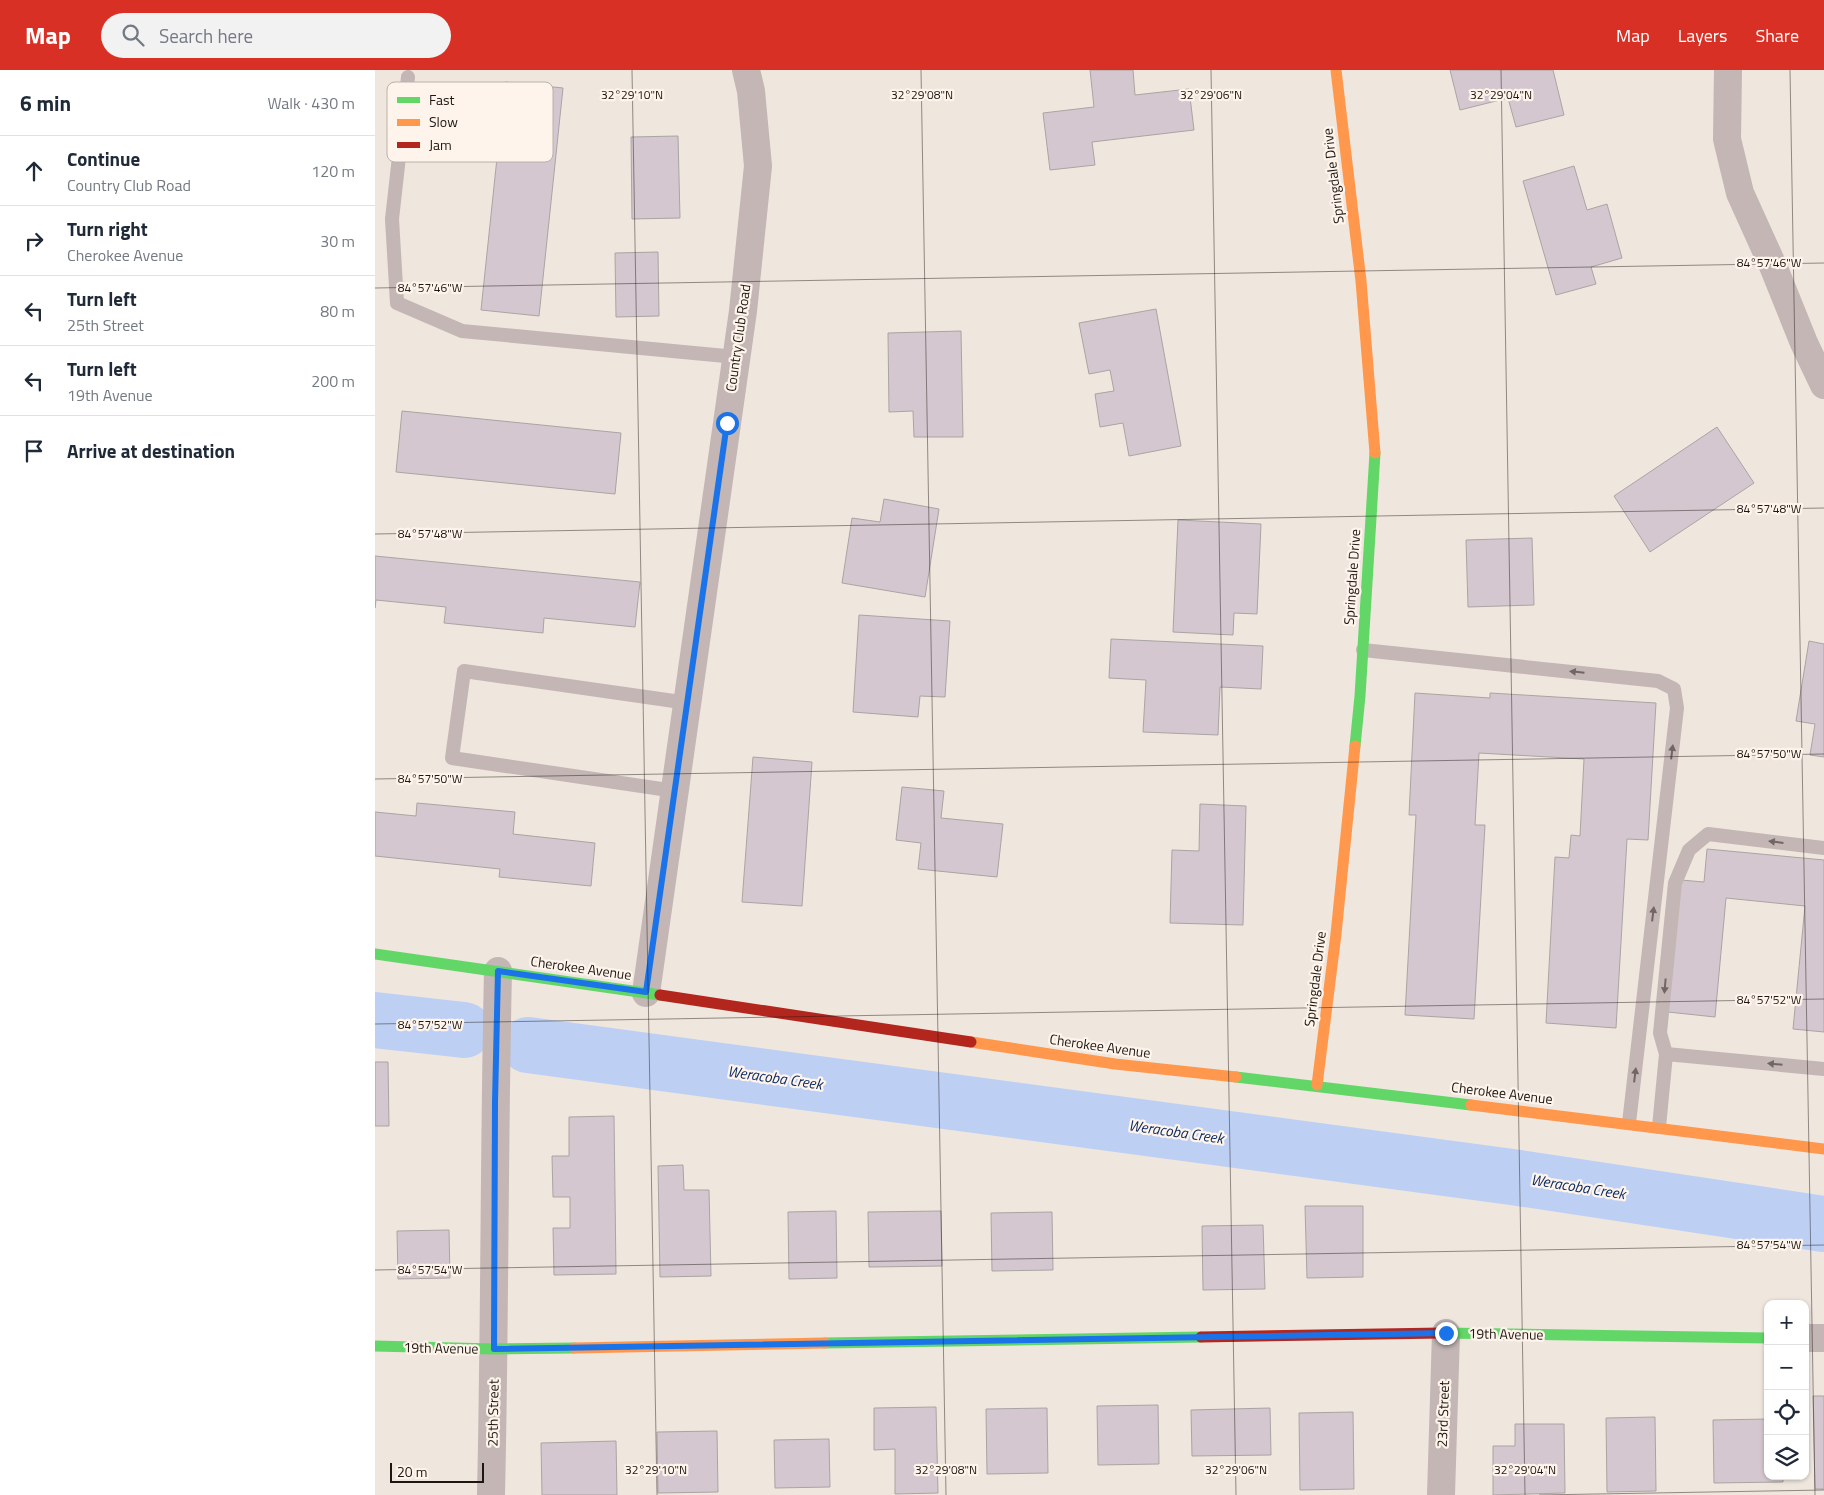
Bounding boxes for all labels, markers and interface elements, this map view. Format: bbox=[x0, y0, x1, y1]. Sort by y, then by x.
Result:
search box bbox=[101, 13, 451, 58]
text: Map bbox=[25, 17, 71, 53]
icon: search bbox=[119, 21, 147, 49]
text: Search here bbox=[159, 21, 253, 50]
text: Map bbox=[1616, 22, 1650, 49]
text: Layers bbox=[1678, 22, 1727, 49]
text: Share bbox=[1755, 22, 1799, 49]
legend bbox=[387, 82, 553, 162]
text: 32°29'10"N bbox=[601, 85, 663, 104]
text: 32°29'08"N bbox=[891, 85, 953, 104]
text: 32°29'06"N bbox=[1180, 85, 1242, 104]
text: 32°29'04"N bbox=[1470, 85, 1532, 104]
text: 6 min bbox=[20, 87, 71, 119]
text: Fast bbox=[429, 89, 454, 110]
text: Walk · 430 m bbox=[267, 91, 355, 115]
text: Slow bbox=[429, 111, 458, 132]
street label: Springdale Drive bbox=[1316, 127, 1349, 225]
text: Jam bbox=[429, 134, 452, 155]
text: Continue bbox=[67, 144, 140, 173]
icon: ahead bbox=[20, 157, 48, 185]
text: 120 m bbox=[311, 159, 355, 183]
text: Country Club Road bbox=[67, 173, 191, 197]
text: Turn right bbox=[67, 214, 148, 243]
icon: right bbox=[20, 227, 48, 255]
text: 30 m bbox=[320, 229, 355, 253]
text: Cherokee Avenue bbox=[67, 243, 183, 267]
text: 84°57'46"W bbox=[1737, 253, 1802, 272]
text: 84°57'46"W bbox=[398, 278, 463, 297]
street label: Country Club Road bbox=[720, 283, 755, 393]
text: Turn left bbox=[67, 284, 137, 313]
icon: left bbox=[20, 297, 48, 325]
text: 80 m bbox=[320, 299, 355, 323]
text: 25th Street bbox=[67, 313, 144, 337]
text: Turn left bbox=[67, 354, 137, 383]
icon: left bbox=[20, 367, 48, 395]
text: 200 m bbox=[311, 369, 355, 393]
text: 19th Avenue bbox=[67, 383, 153, 407]
route start bbox=[716, 412, 739, 435]
text: Arrive at destination bbox=[67, 436, 235, 465]
icon: arrive bbox=[20, 437, 48, 465]
text: 84°57'48"W bbox=[1737, 499, 1802, 518]
text: 84°57'48"W bbox=[398, 524, 463, 543]
street label: Springdale Drive bbox=[1338, 528, 1365, 626]
one-way arrow bbox=[1569, 668, 1585, 676]
one-way arrow bbox=[1668, 744, 1676, 760]
text: 84°57'50"W bbox=[1737, 744, 1802, 763]
text: 84°57'50"W bbox=[398, 769, 463, 788]
one-way arrow bbox=[1767, 838, 1783, 846]
one-way arrow bbox=[1649, 905, 1657, 921]
street label: Springdale Drive bbox=[1298, 930, 1331, 1028]
street label: Cherokee Avenue bbox=[529, 950, 633, 985]
one-way arrow bbox=[1661, 978, 1669, 994]
text: 84°57'52"W bbox=[1737, 990, 1802, 1009]
text: 84°57'52"W bbox=[398, 1015, 463, 1034]
street label: Cherokee Avenue bbox=[1048, 1028, 1152, 1063]
water label: Weracoba Creek bbox=[726, 1059, 826, 1096]
one-way arrow bbox=[1767, 1060, 1783, 1068]
one-way arrow bbox=[1631, 1067, 1639, 1083]
street label: Cherokee Avenue bbox=[1450, 1076, 1554, 1109]
water label: Weracoba Creek bbox=[1127, 1113, 1227, 1150]
water label: Weracoba Creek bbox=[1529, 1168, 1629, 1206]
text: 84°57'54"W bbox=[1737, 1235, 1802, 1254]
text: 84°57'54"W bbox=[398, 1260, 463, 1279]
map controls bbox=[1764, 1300, 1809, 1480]
button: + bbox=[1764, 1300, 1809, 1345]
route end bbox=[1435, 1322, 1458, 1345]
street label: 19th Avenue bbox=[1468, 1322, 1544, 1345]
street label: 19th Avenue bbox=[403, 1336, 479, 1359]
button: − bbox=[1764, 1345, 1809, 1390]
street label: 25th Street bbox=[481, 1379, 504, 1447]
street label: 23rd Street bbox=[1431, 1380, 1454, 1448]
button: locate bbox=[1764, 1390, 1809, 1435]
button: layers bbox=[1764, 1435, 1809, 1480]
scale bar bbox=[390, 1460, 484, 1483]
text: 32°29'10"N bbox=[625, 1460, 687, 1479]
text: 32°29'08"N bbox=[915, 1460, 977, 1479]
text: 32°29'06"N bbox=[1205, 1460, 1267, 1479]
text: 32°29'04"N bbox=[1494, 1460, 1556, 1479]
text: 20 m bbox=[397, 1461, 427, 1482]

